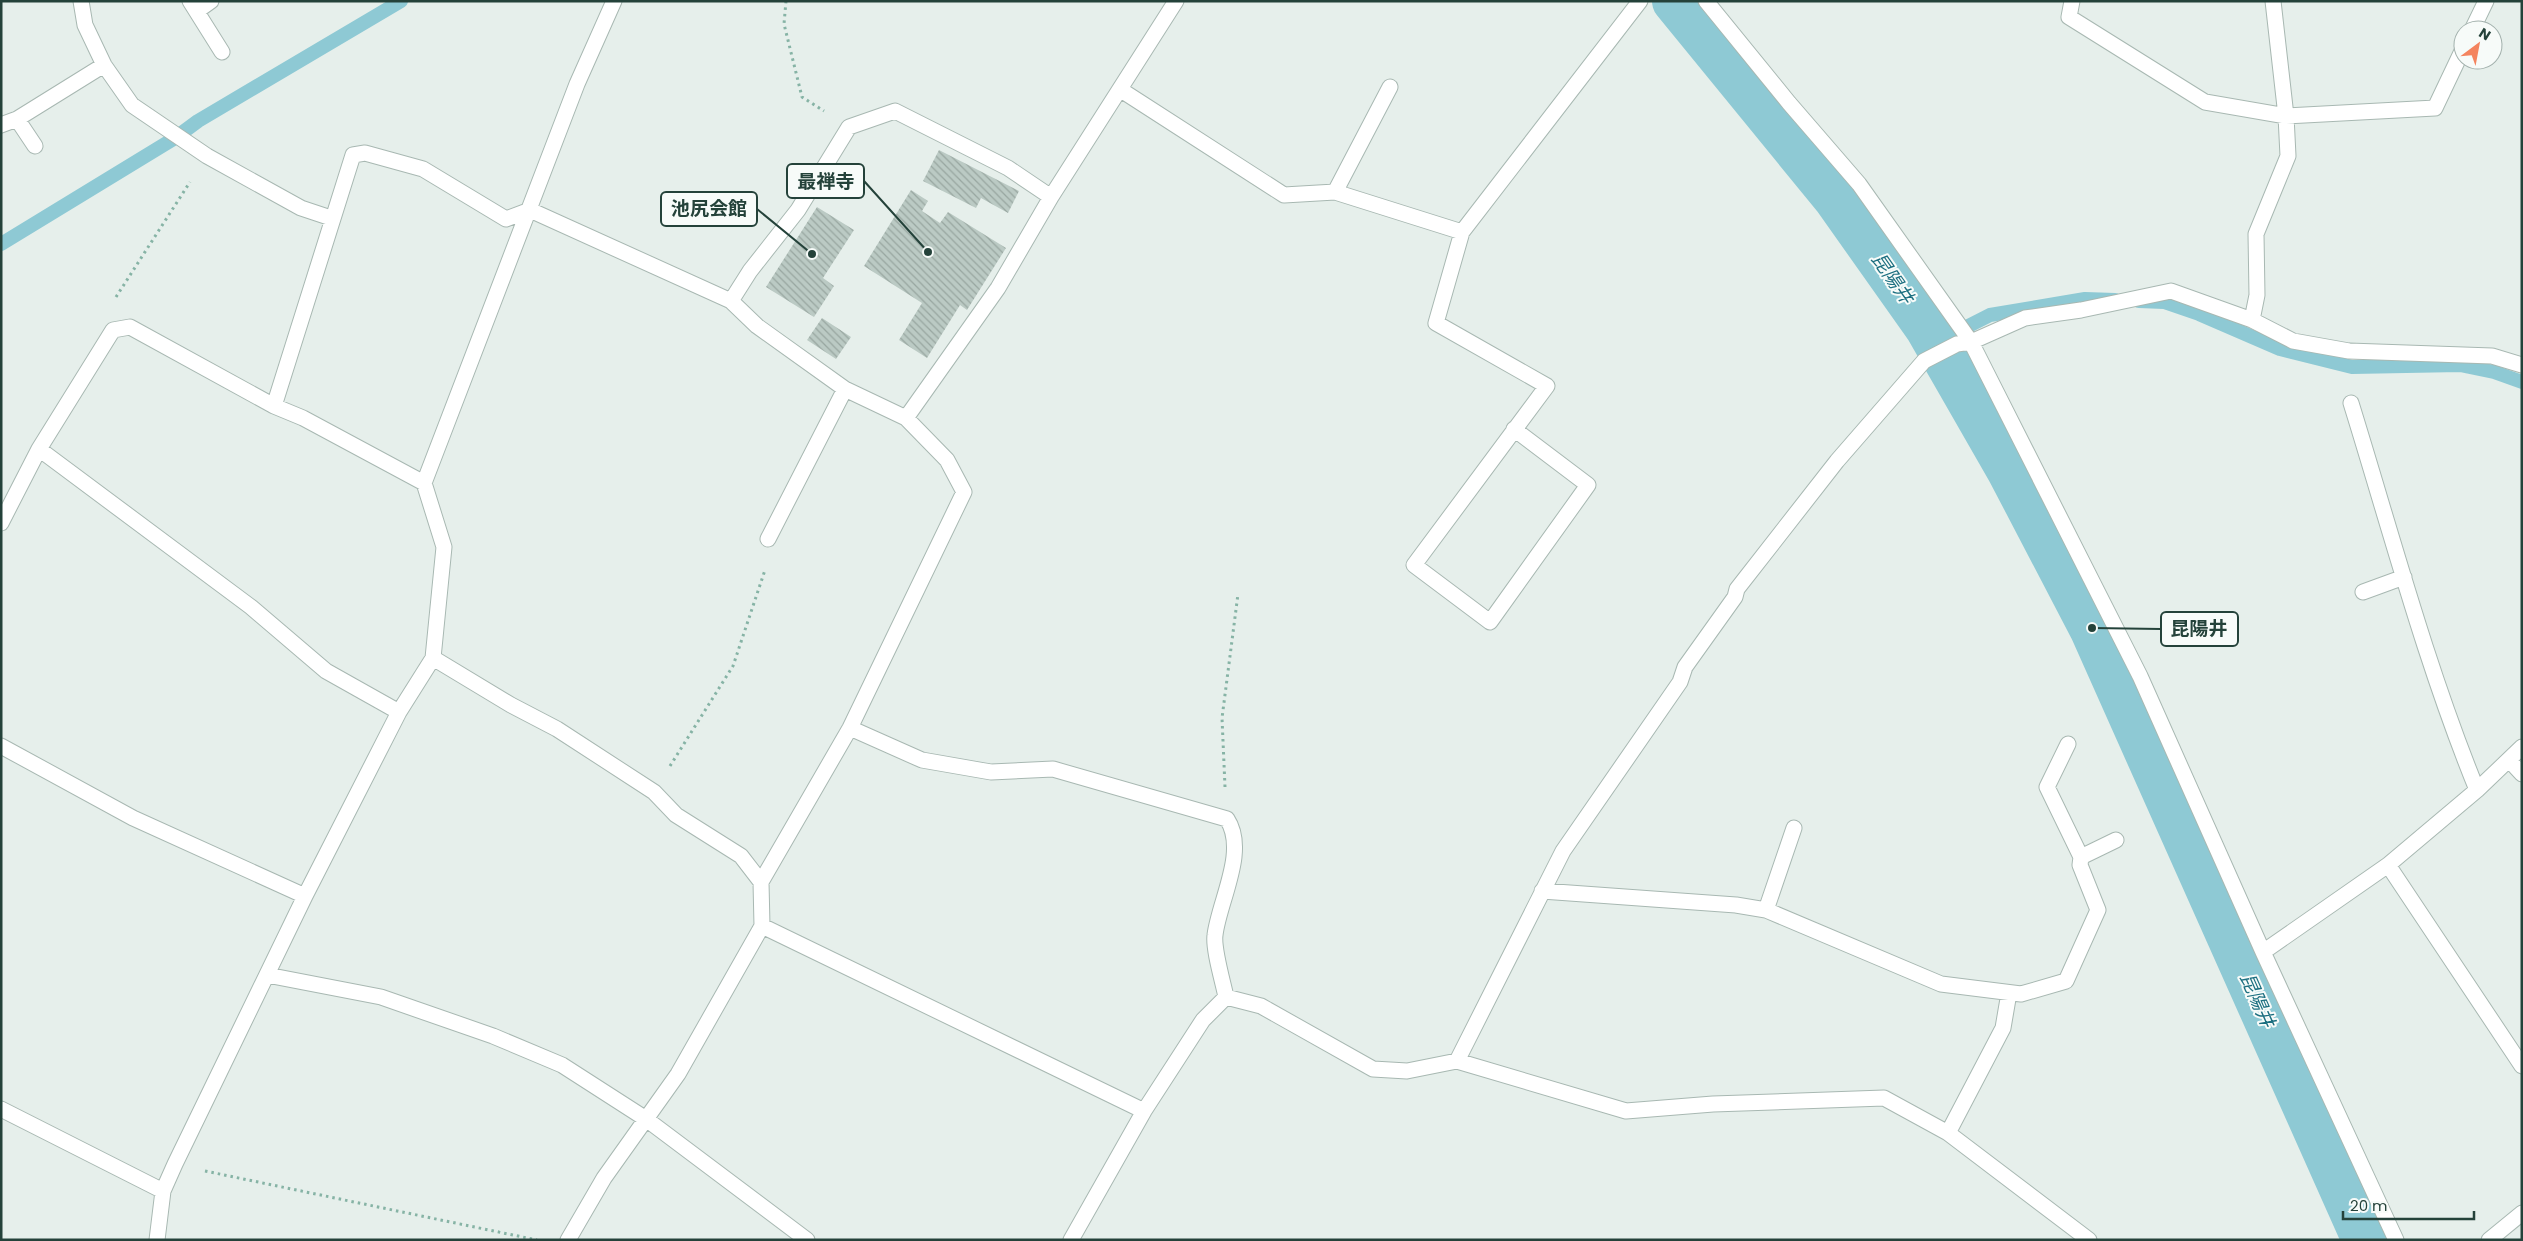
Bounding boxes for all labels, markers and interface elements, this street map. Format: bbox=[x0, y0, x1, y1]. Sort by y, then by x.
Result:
north arrow bbox=[2453, 20, 2503, 70]
text: N bbox=[2475, 23, 2495, 45]
callout: 最禅寺 bbox=[787, 164, 864, 198]
text: 最禅寺 bbox=[797, 168, 855, 195]
callout: 池尻会館 bbox=[661, 192, 757, 226]
text: 池尻会館 bbox=[671, 195, 747, 222]
water label: 昆陽井 bbox=[1865, 247, 1921, 311]
callout: 昆陽井 bbox=[2161, 612, 2238, 646]
text: 昆陽井 bbox=[2170, 615, 2228, 642]
water label: 昆陽井 bbox=[2234, 969, 2282, 1034]
scale bar bbox=[2343, 1188, 2474, 1220]
text: 20 m bbox=[2350, 1195, 2388, 1216]

